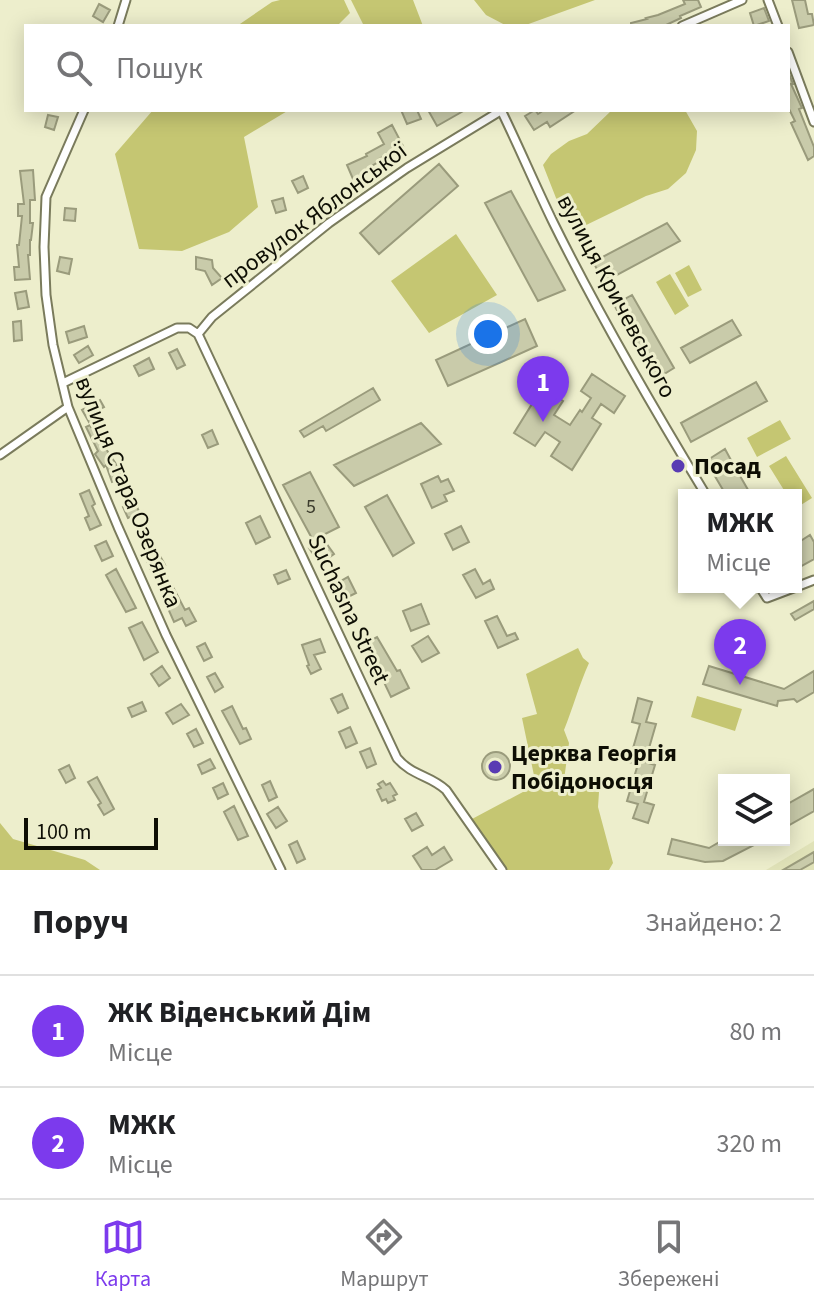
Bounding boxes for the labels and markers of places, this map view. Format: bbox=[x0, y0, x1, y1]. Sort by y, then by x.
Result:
pin: 1 bbox=[517, 356, 569, 422]
place label: Посад bbox=[694, 449, 761, 484]
marker: Посад bbox=[669, 457, 687, 475]
pin: 2 bbox=[714, 619, 766, 685]
place label: Церква Георгія Побідоносця bbox=[511, 736, 677, 799]
marker: Церква Георгія Побідоносця bbox=[486, 758, 504, 776]

